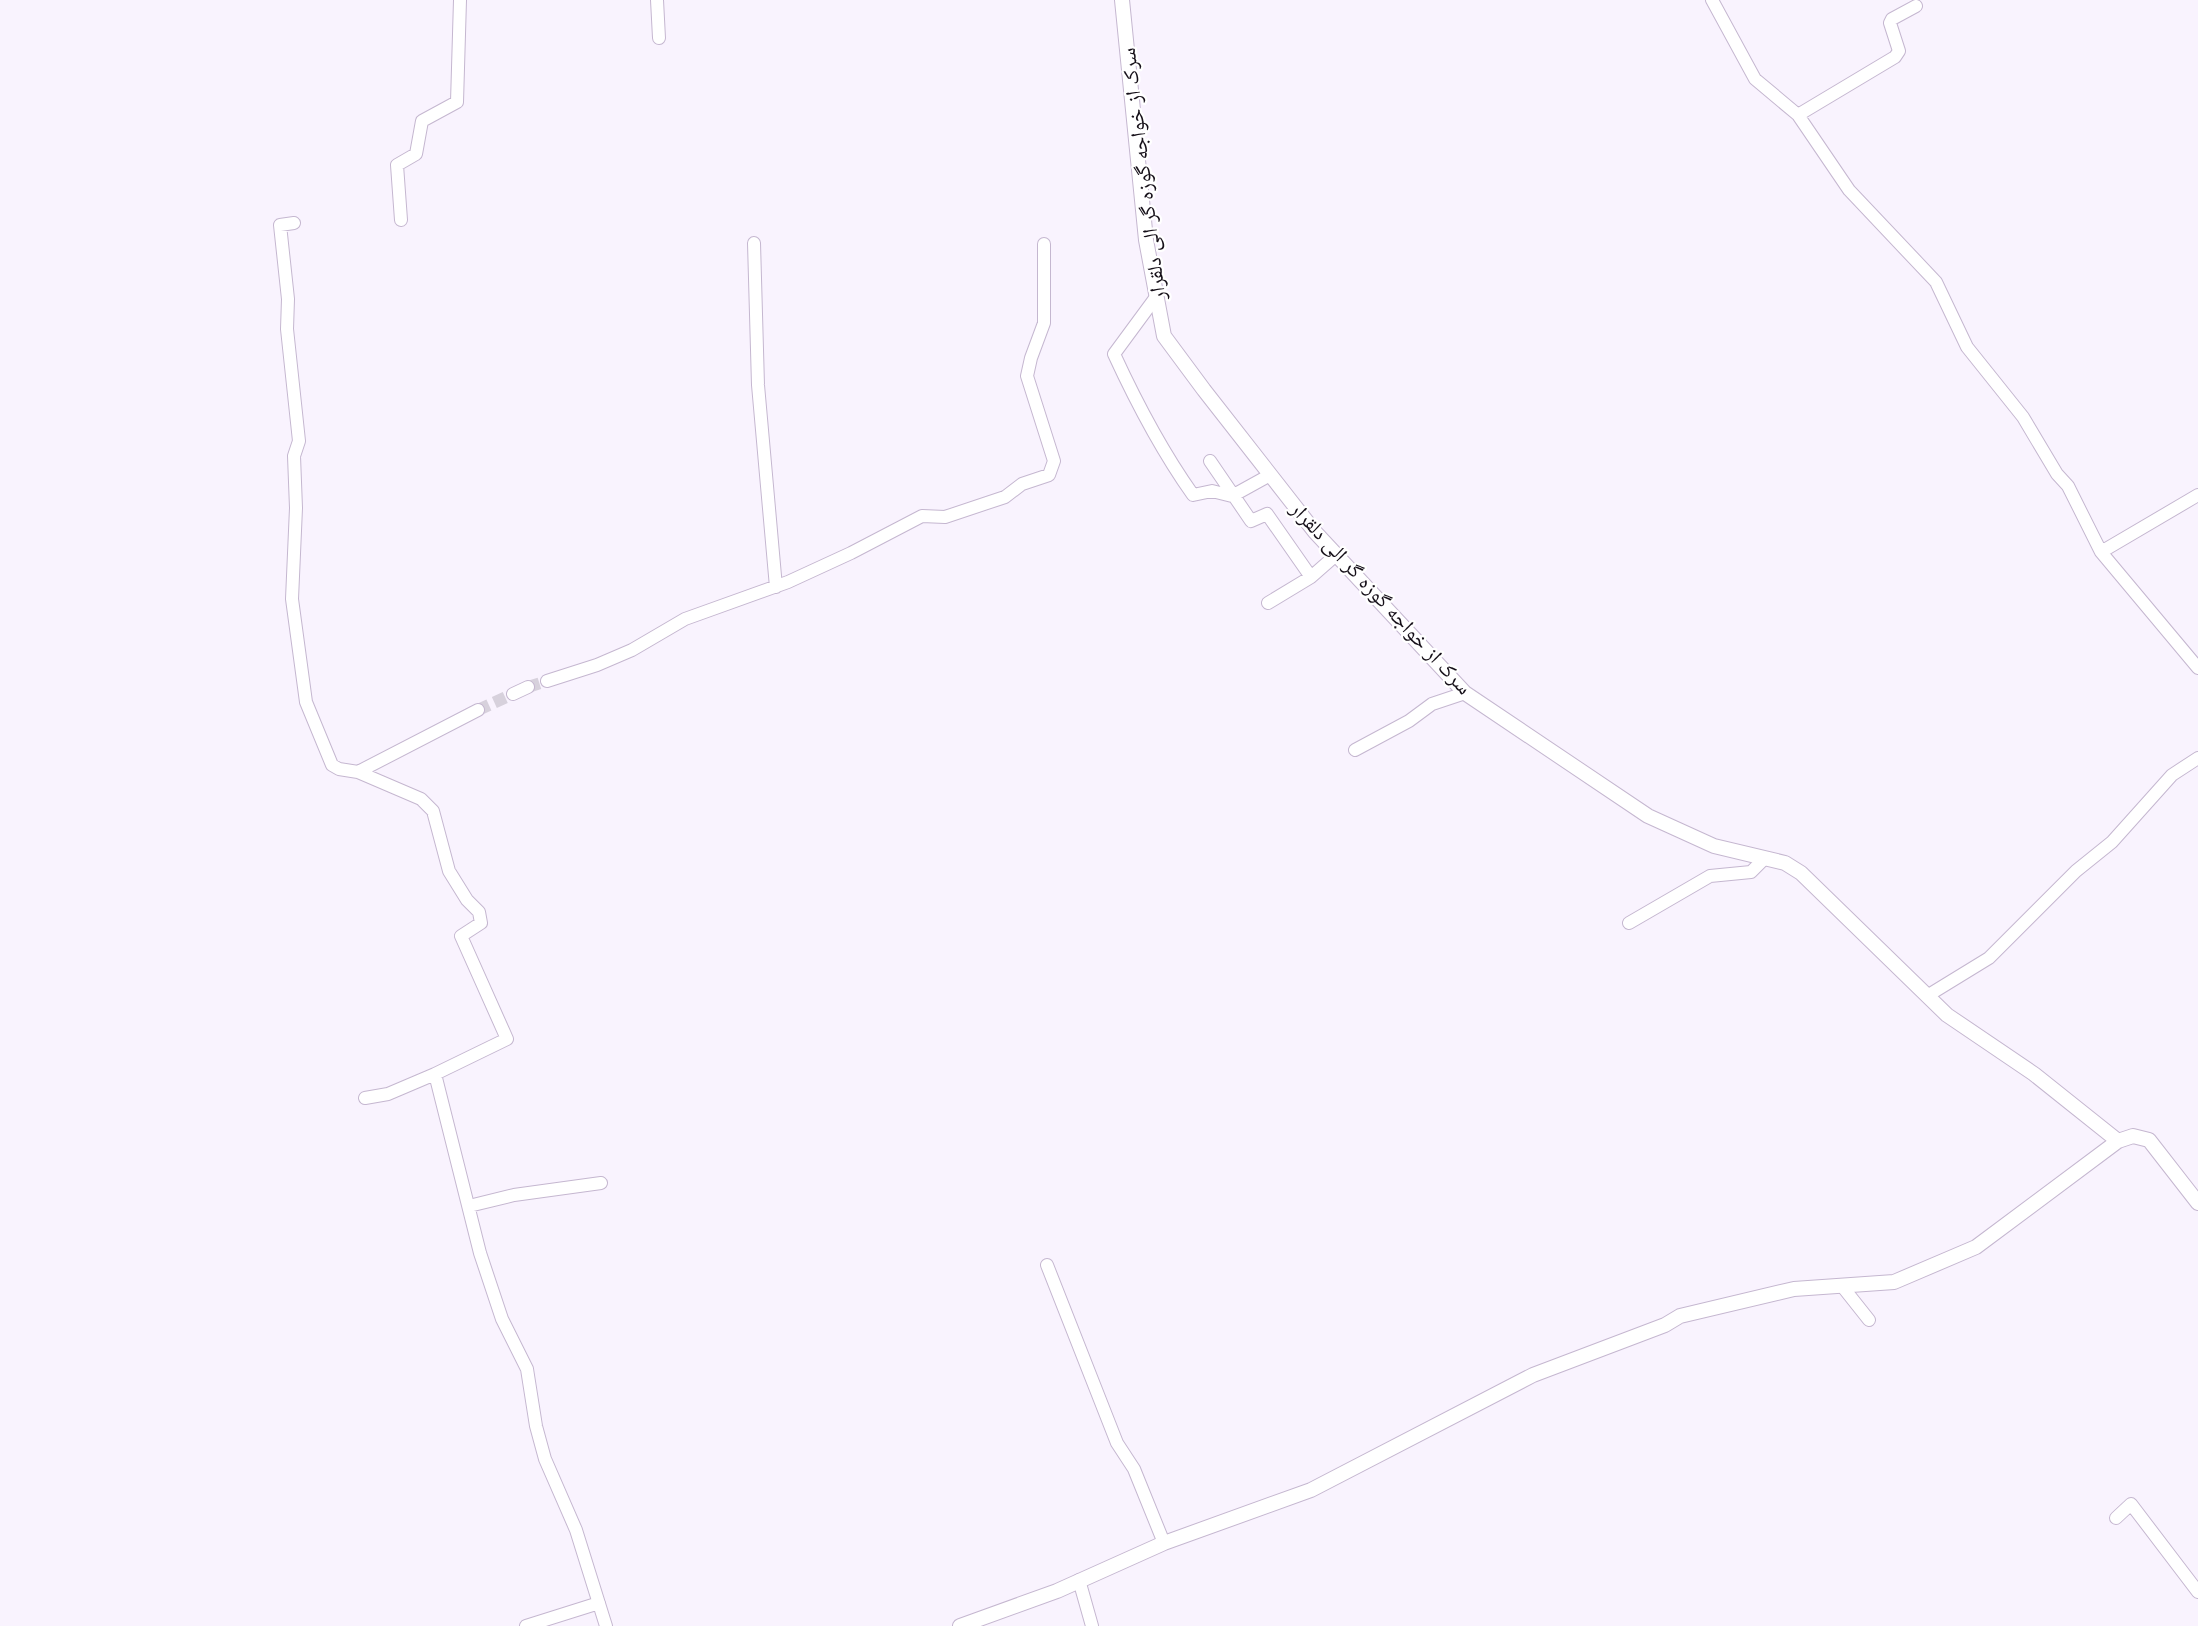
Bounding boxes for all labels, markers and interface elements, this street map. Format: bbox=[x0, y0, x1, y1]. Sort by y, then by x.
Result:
street label: سرک از خواجه گوزه گر الی دلقرار bbox=[1114, 46, 1173, 303]
street label: سرک از خواجه گوزه گر الی دلقرار bbox=[1283, 495, 1478, 701]

